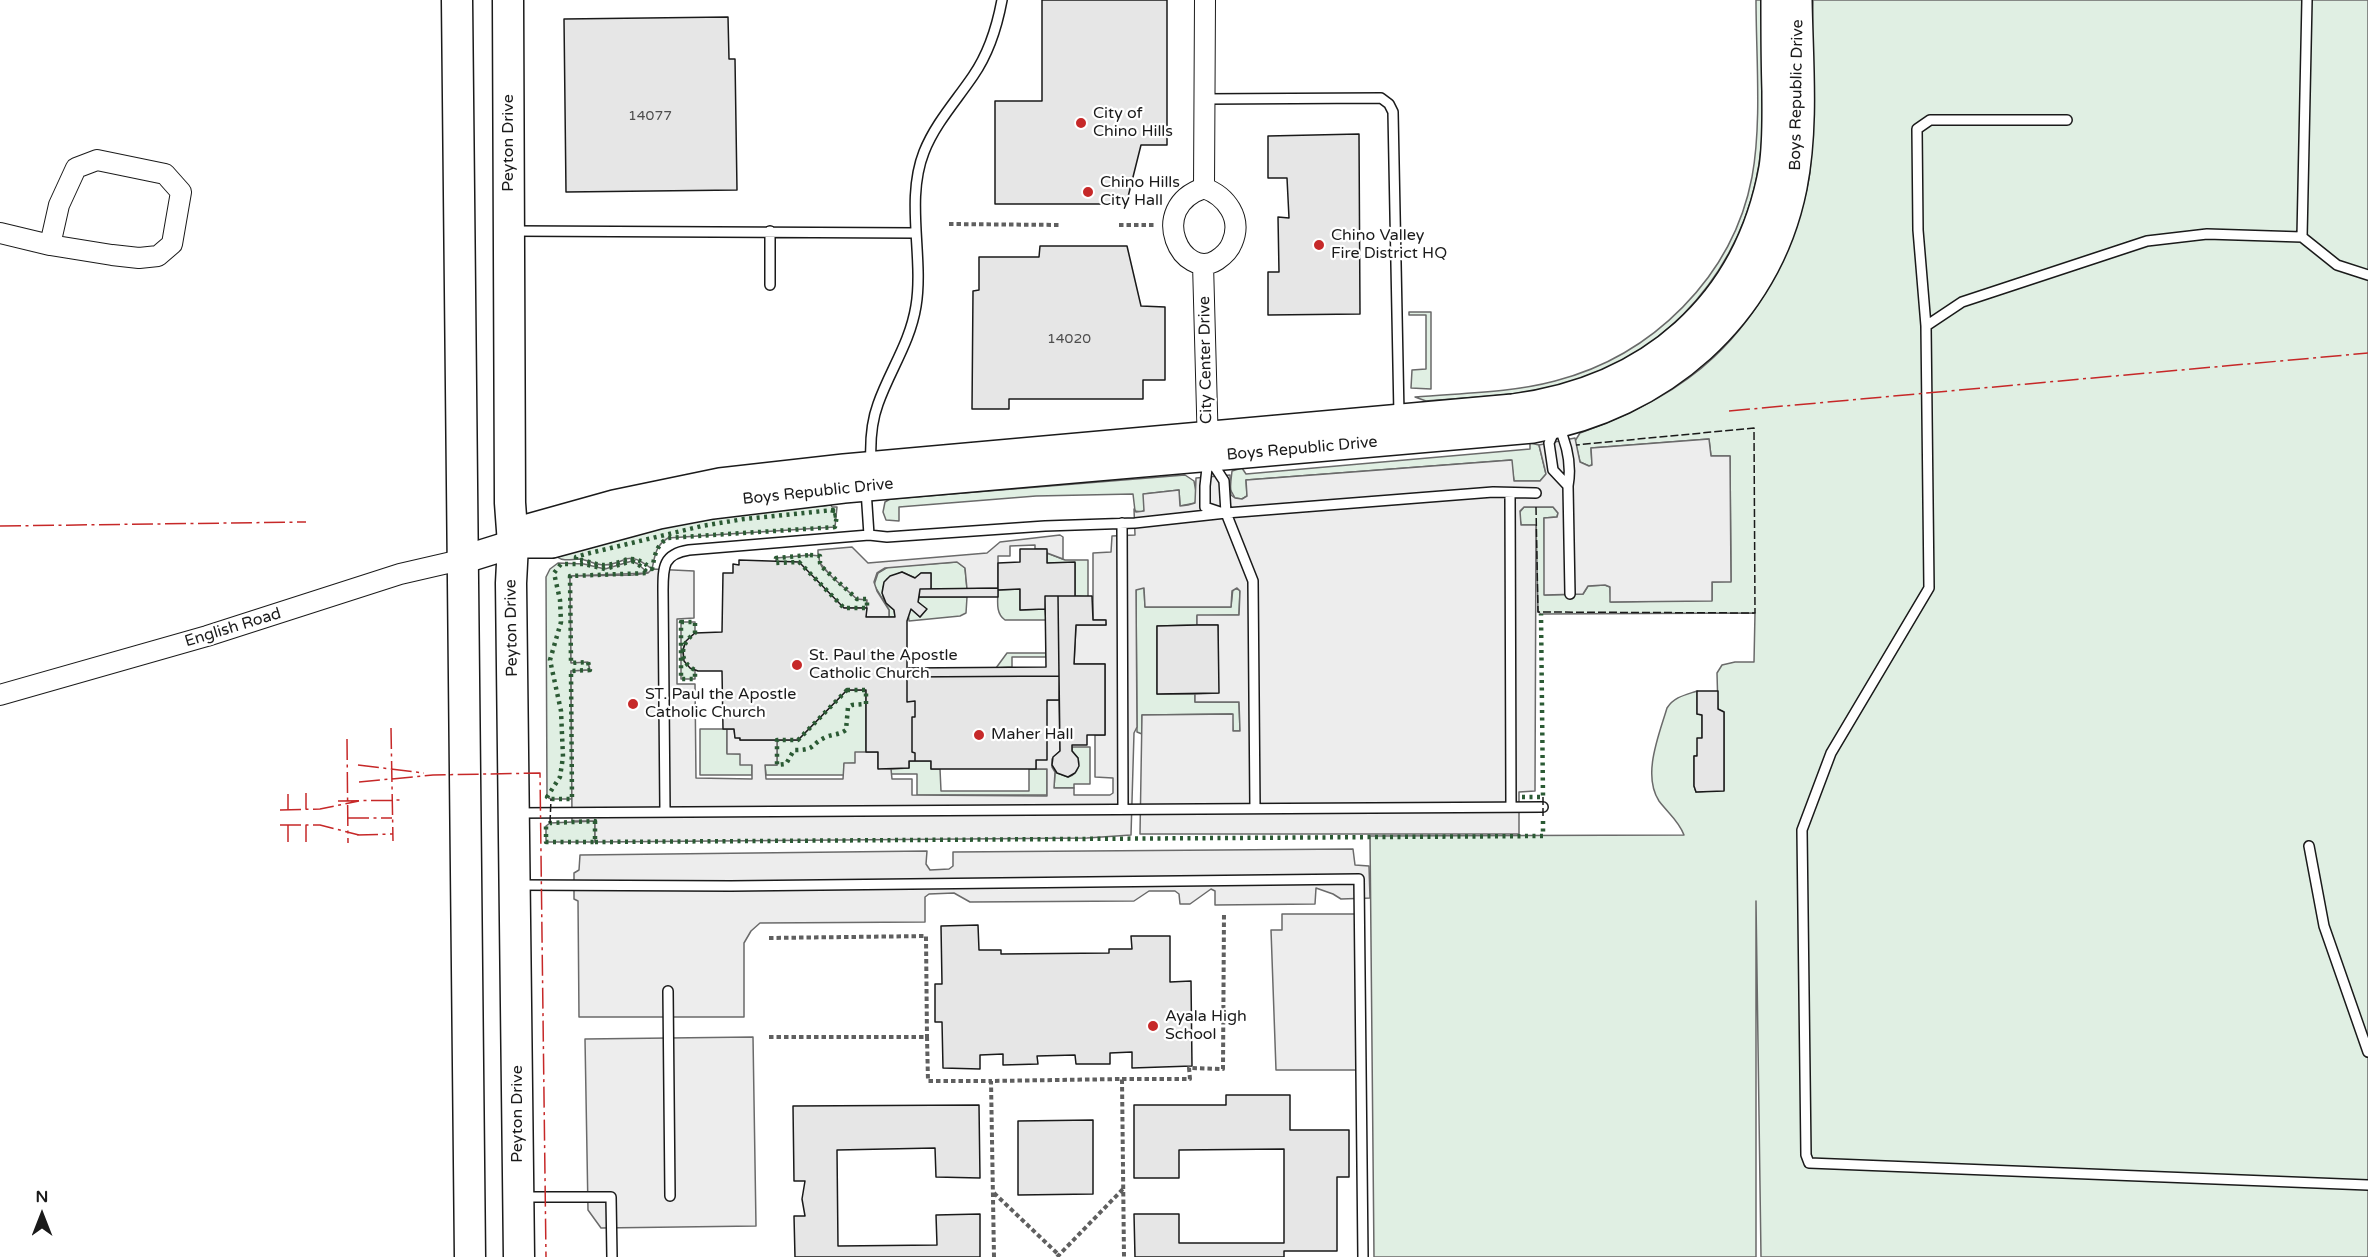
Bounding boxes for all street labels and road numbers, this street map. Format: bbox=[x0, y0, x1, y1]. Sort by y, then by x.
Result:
street label: Boys Republic Drive bbox=[1786, 19, 1808, 171]
street label: Peyton Drive bbox=[499, 94, 519, 192]
street label: City Center Drive bbox=[1195, 296, 1217, 424]
street label: Boys Republic Drive bbox=[1226, 433, 1378, 465]
street label: Boys Republic Drive bbox=[742, 475, 894, 509]
street label: Peyton Drive bbox=[502, 579, 522, 677]
street label: English Road bbox=[183, 604, 283, 652]
street label: Peyton Drive bbox=[508, 1065, 528, 1163]

